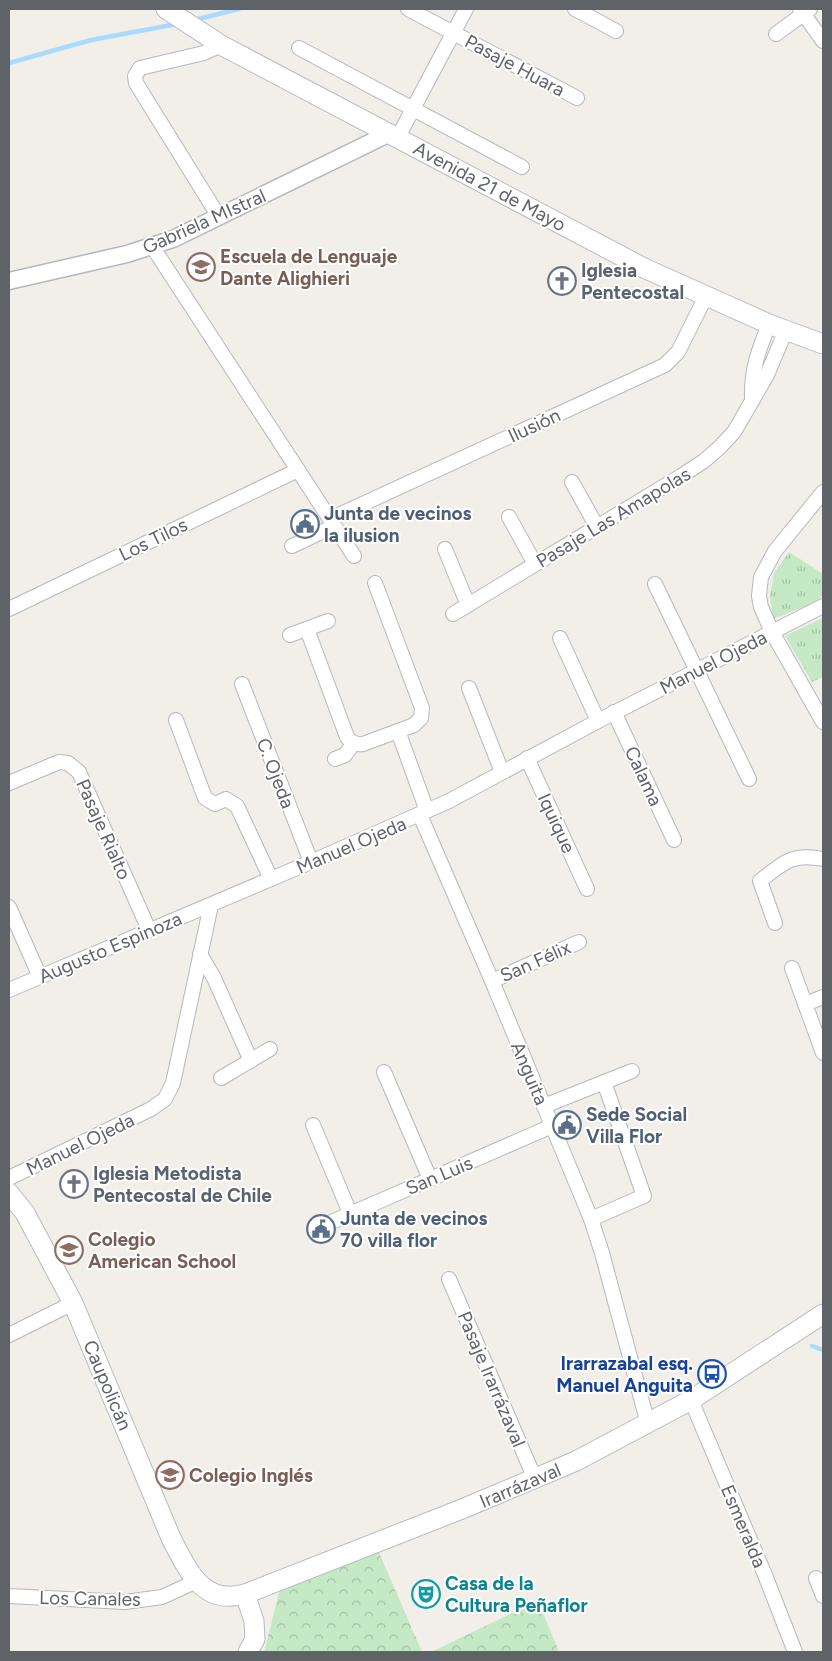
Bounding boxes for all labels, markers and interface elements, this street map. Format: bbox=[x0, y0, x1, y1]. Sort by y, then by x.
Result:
street label: Pasaje Huara bbox=[461, 29, 569, 101]
street label: Avenida 21 de Mayo bbox=[410, 137, 570, 236]
street label: Gabriela MIstral bbox=[139, 184, 269, 259]
place label: Escuela de Lenguaje Dante Alighieri bbox=[220, 245, 398, 290]
school or university icon: Escuela de Lenguaje Dante Alighieri bbox=[186, 252, 216, 282]
place label: Iglesia Pentecostal bbox=[581, 259, 684, 304]
church icon: Iglesia Pentecostal bbox=[547, 266, 577, 296]
street label: Ilusión bbox=[505, 403, 564, 447]
street label: Pasaje Las Amapolas bbox=[532, 462, 695, 573]
place label: Junta de vecinos la ilusion bbox=[324, 502, 472, 547]
public building icon: Junta de vecinos la ilusion bbox=[290, 509, 320, 539]
street label: Los Tilos bbox=[115, 513, 191, 566]
street label: Manuel Ojeda bbox=[656, 626, 771, 699]
street label: C. Ojeda bbox=[252, 735, 299, 812]
street label: Calama bbox=[620, 743, 667, 810]
street label: Pasaje Rialto bbox=[71, 775, 136, 883]
street label: Iquique bbox=[533, 790, 580, 857]
street label: Manuel Ojeda bbox=[293, 812, 410, 879]
street label: Augusto Espinoza bbox=[35, 907, 185, 988]
street label: San Félix bbox=[496, 936, 574, 987]
street label: Anguita bbox=[506, 1038, 553, 1108]
place label: Sede Social Villa Flor bbox=[586, 1103, 687, 1148]
street label: Manuel Ojeda bbox=[22, 1108, 138, 1180]
public building icon: Sede Social Villa Flor bbox=[552, 1110, 582, 1140]
street label: San Luis bbox=[402, 1151, 476, 1200]
place label: Iglesia Metodista Pentecostal de Chile bbox=[93, 1162, 272, 1207]
church icon: Iglesia Metodista Pentecostal de Chile bbox=[59, 1169, 89, 1199]
place label: Junta de vecinos 70 villa flor bbox=[340, 1207, 488, 1252]
public building icon: Junta de vecinos 70 villa flor bbox=[306, 1214, 336, 1244]
place label: Colegio American School bbox=[88, 1228, 236, 1273]
school or university icon: Colegio American School bbox=[54, 1235, 84, 1265]
street label: Pasaje Irarrázaval bbox=[453, 1308, 531, 1451]
street label: Caupolicán bbox=[78, 1337, 137, 1434]
place label: Irarrazabal esq. Manuel Anguita bbox=[556, 1352, 693, 1397]
bus stop icon: Irarrazabal esq. Manuel Anguita bbox=[697, 1359, 727, 1389]
street label: Irarrázaval bbox=[476, 1458, 564, 1513]
school or university icon: Colegio Inglés bbox=[155, 1460, 185, 1490]
place label: Colegio Inglés bbox=[189, 1464, 313, 1487]
street label: Esmeralda bbox=[716, 1481, 771, 1571]
place label: Casa de la Cultura Peñaflor bbox=[445, 1572, 588, 1617]
theatre icon: Casa de la Cultura Peñaflor bbox=[411, 1579, 441, 1609]
street label: Los Canales bbox=[39, 1586, 141, 1611]

